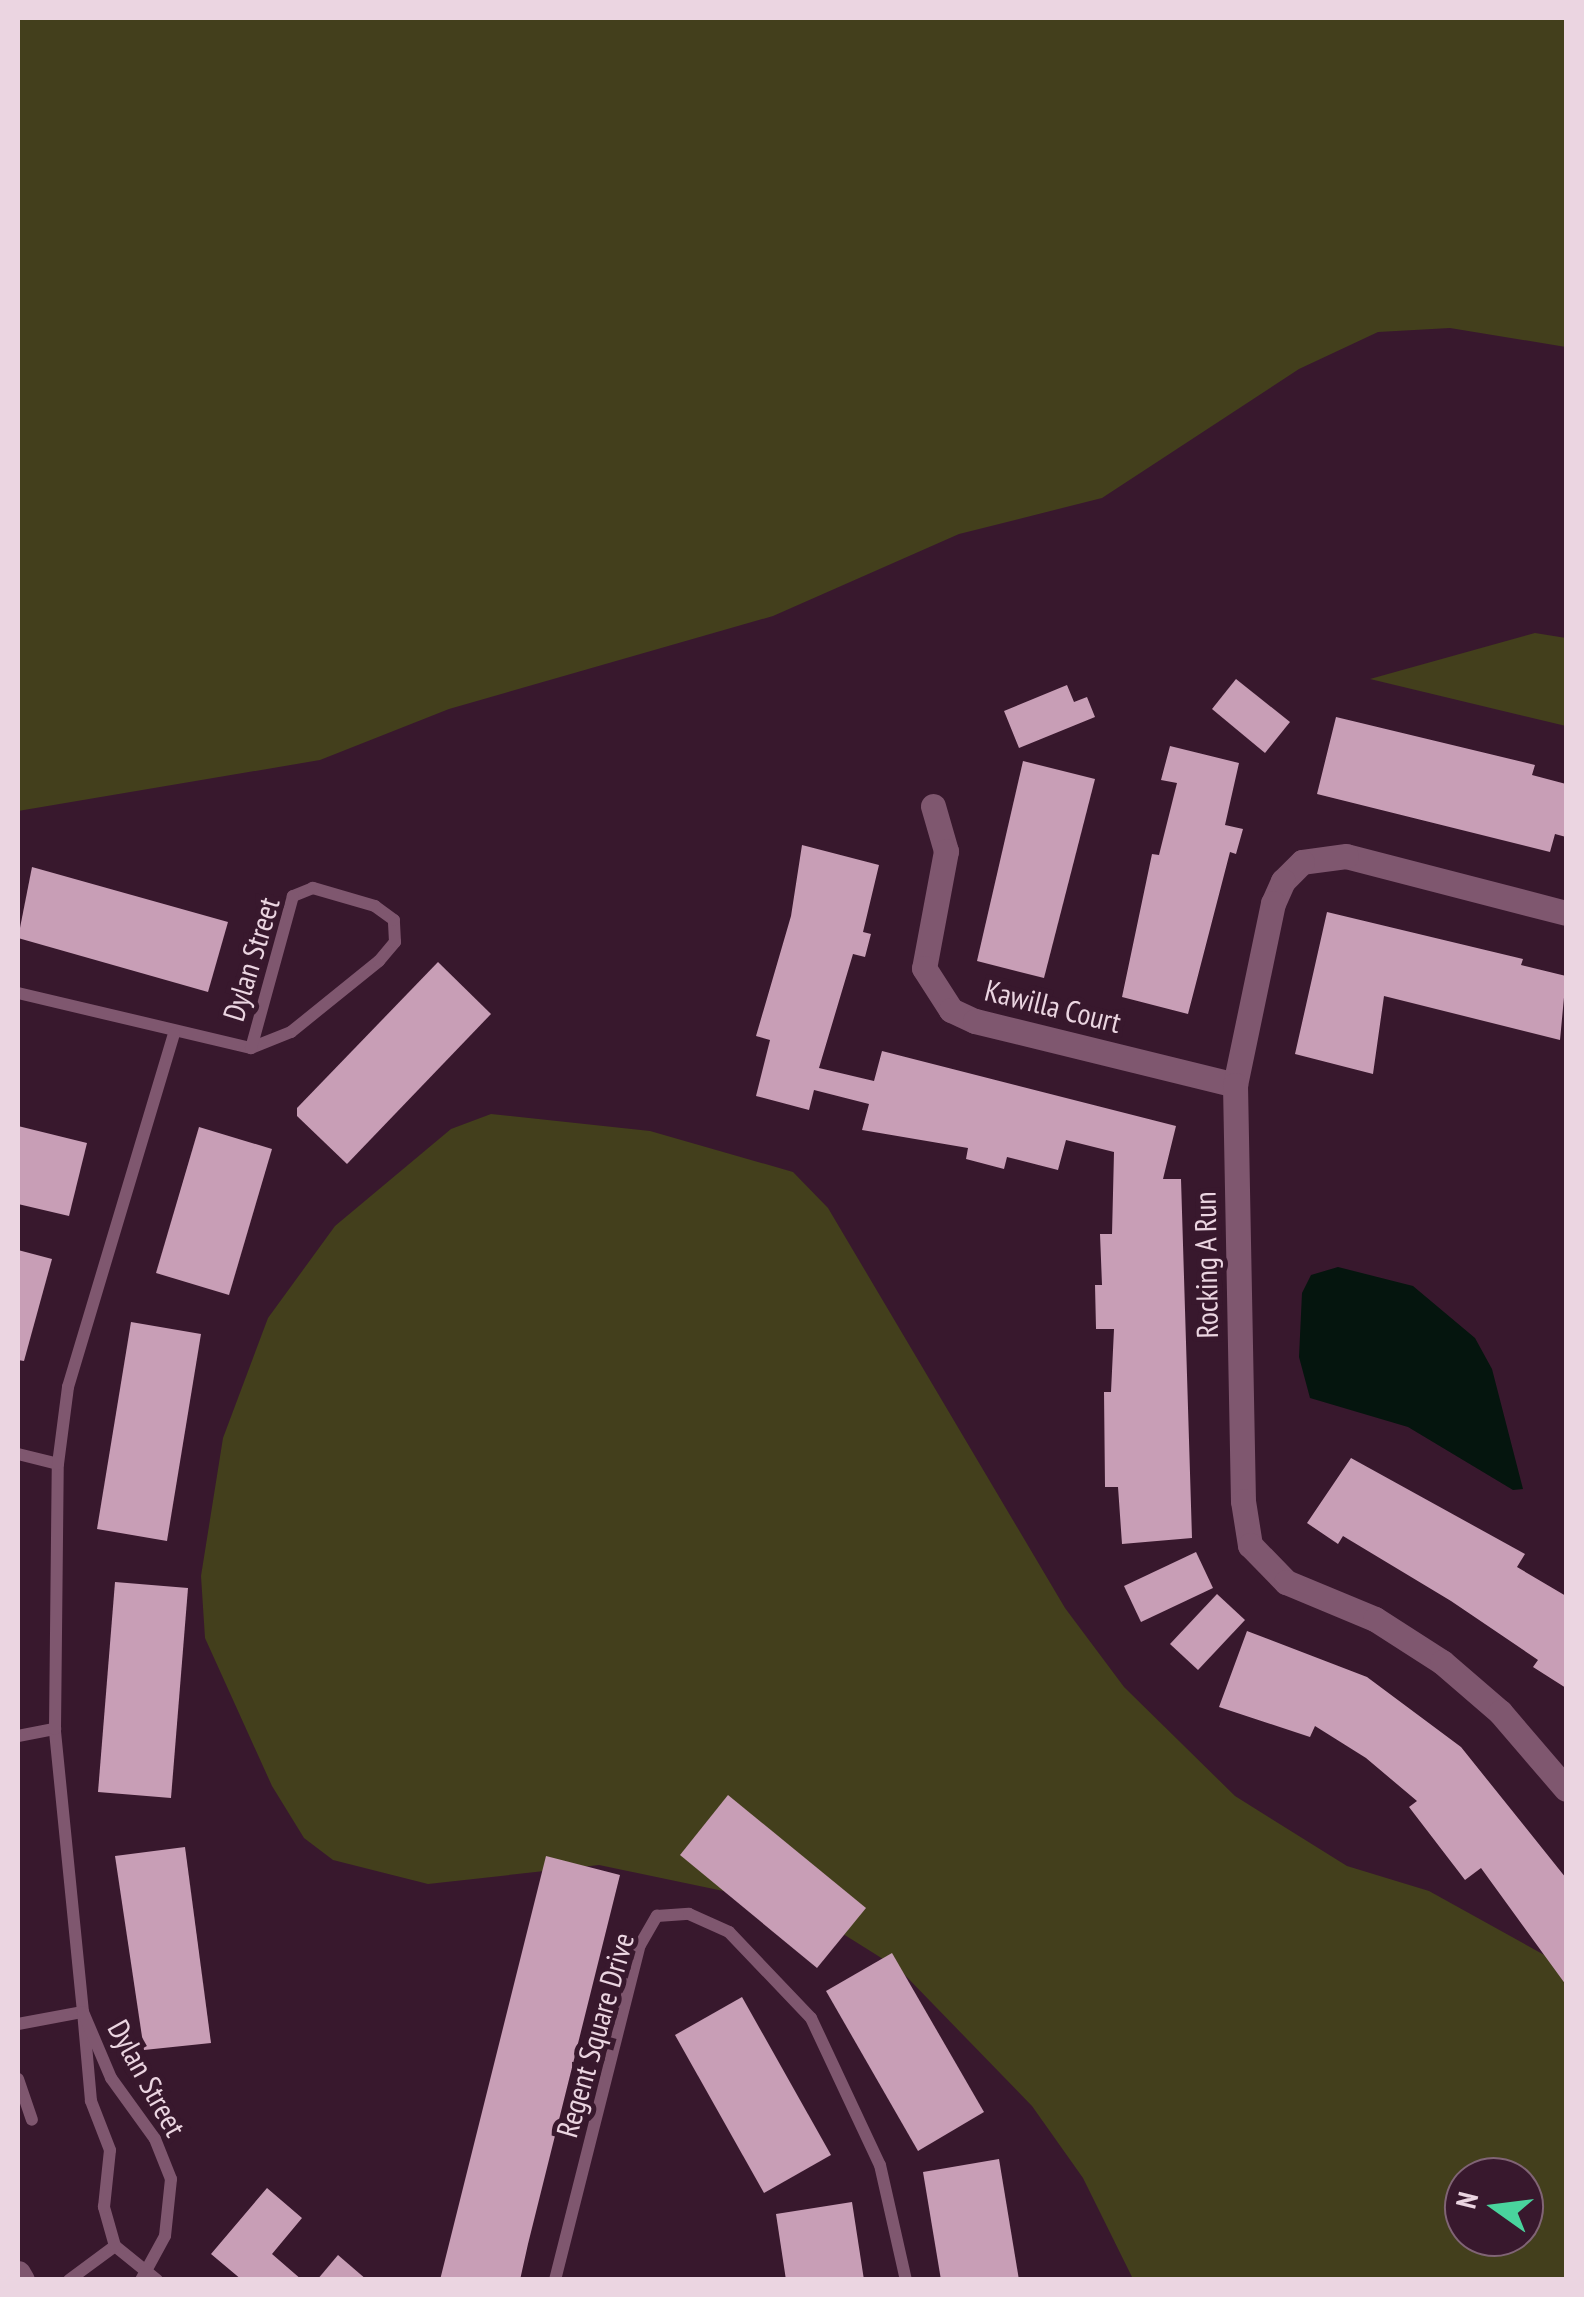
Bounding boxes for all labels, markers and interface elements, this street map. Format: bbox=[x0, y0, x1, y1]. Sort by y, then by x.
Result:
street label: Dylan Street bbox=[215, 893, 287, 1025]
street label: Kawilla Court bbox=[981, 972, 1125, 1040]
street label: Rocking A Run bbox=[1187, 1190, 1225, 1340]
street label: Regent Square Drive bbox=[549, 1929, 641, 2141]
street label: Dylan Street bbox=[100, 2014, 194, 2142]
north arrow bbox=[1444, 2157, 1544, 2257]
text: N bbox=[1447, 2188, 1486, 2212]

